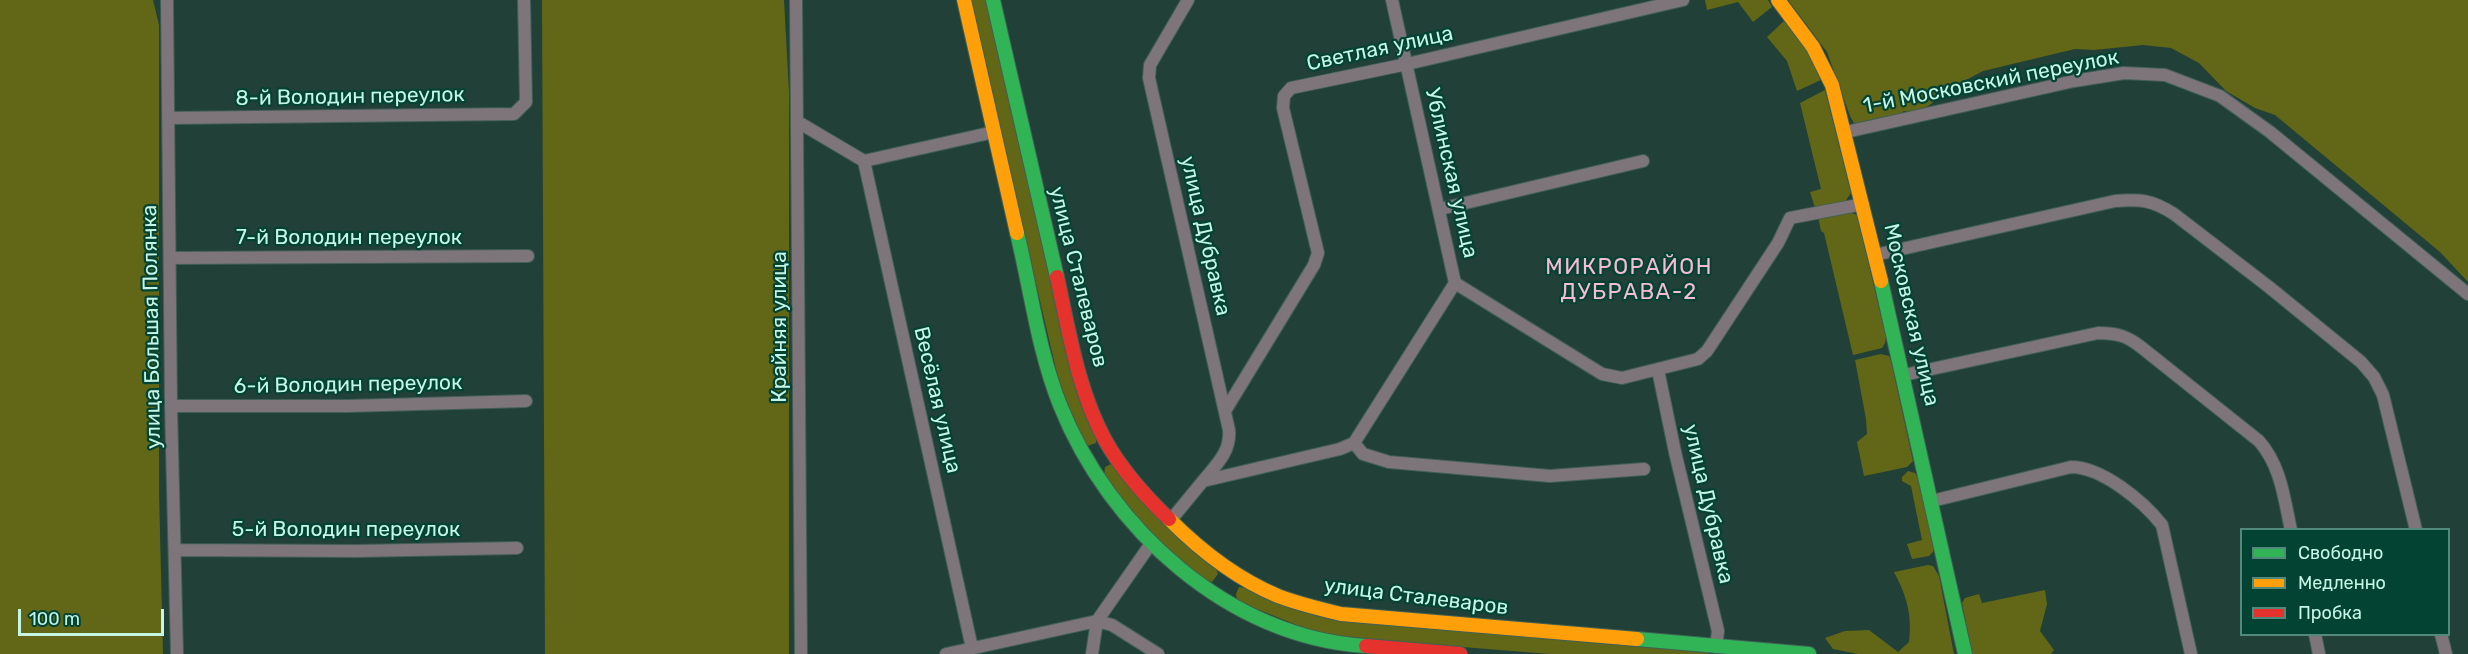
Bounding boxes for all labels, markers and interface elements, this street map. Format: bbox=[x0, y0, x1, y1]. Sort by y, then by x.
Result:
street label: Светлая улица bbox=[1304, 21, 1456, 77]
street label: 1-й Московский переулок bbox=[1861, 45, 2121, 119]
street label: 8-й Володин переулок bbox=[235, 82, 465, 112]
street label: Ублинская улица bbox=[1419, 86, 1483, 260]
street label: улица Дубравка bbox=[1174, 154, 1236, 318]
street label: улица Сталеваров bbox=[1043, 184, 1113, 370]
street label: улица Большая Полянка bbox=[137, 205, 167, 449]
street label: Московская улица bbox=[1878, 221, 1944, 409]
street label: 7-й Володин переулок bbox=[236, 225, 462, 251]
street label: Крайняя улица bbox=[767, 251, 793, 403]
district label: МИКРОРАЙОН ДУБРАВА-2 bbox=[1545, 255, 1713, 306]
street label: Весёлая улица bbox=[908, 324, 966, 476]
street label: 6-й Володин переулок bbox=[234, 370, 462, 400]
street label: улица Дубравка bbox=[1677, 422, 1739, 586]
street label: 5-й Володин переулок bbox=[232, 517, 460, 543]
legend bbox=[2240, 528, 2450, 636]
text: Свободно bbox=[2298, 542, 2383, 564]
text: Медленно bbox=[2298, 572, 2386, 594]
street label: улица Сталеваров bbox=[1322, 573, 1510, 621]
scale bar bbox=[21, 597, 166, 635]
text: Пробка bbox=[2298, 602, 2362, 624]
text: 100 m bbox=[29, 608, 80, 630]

